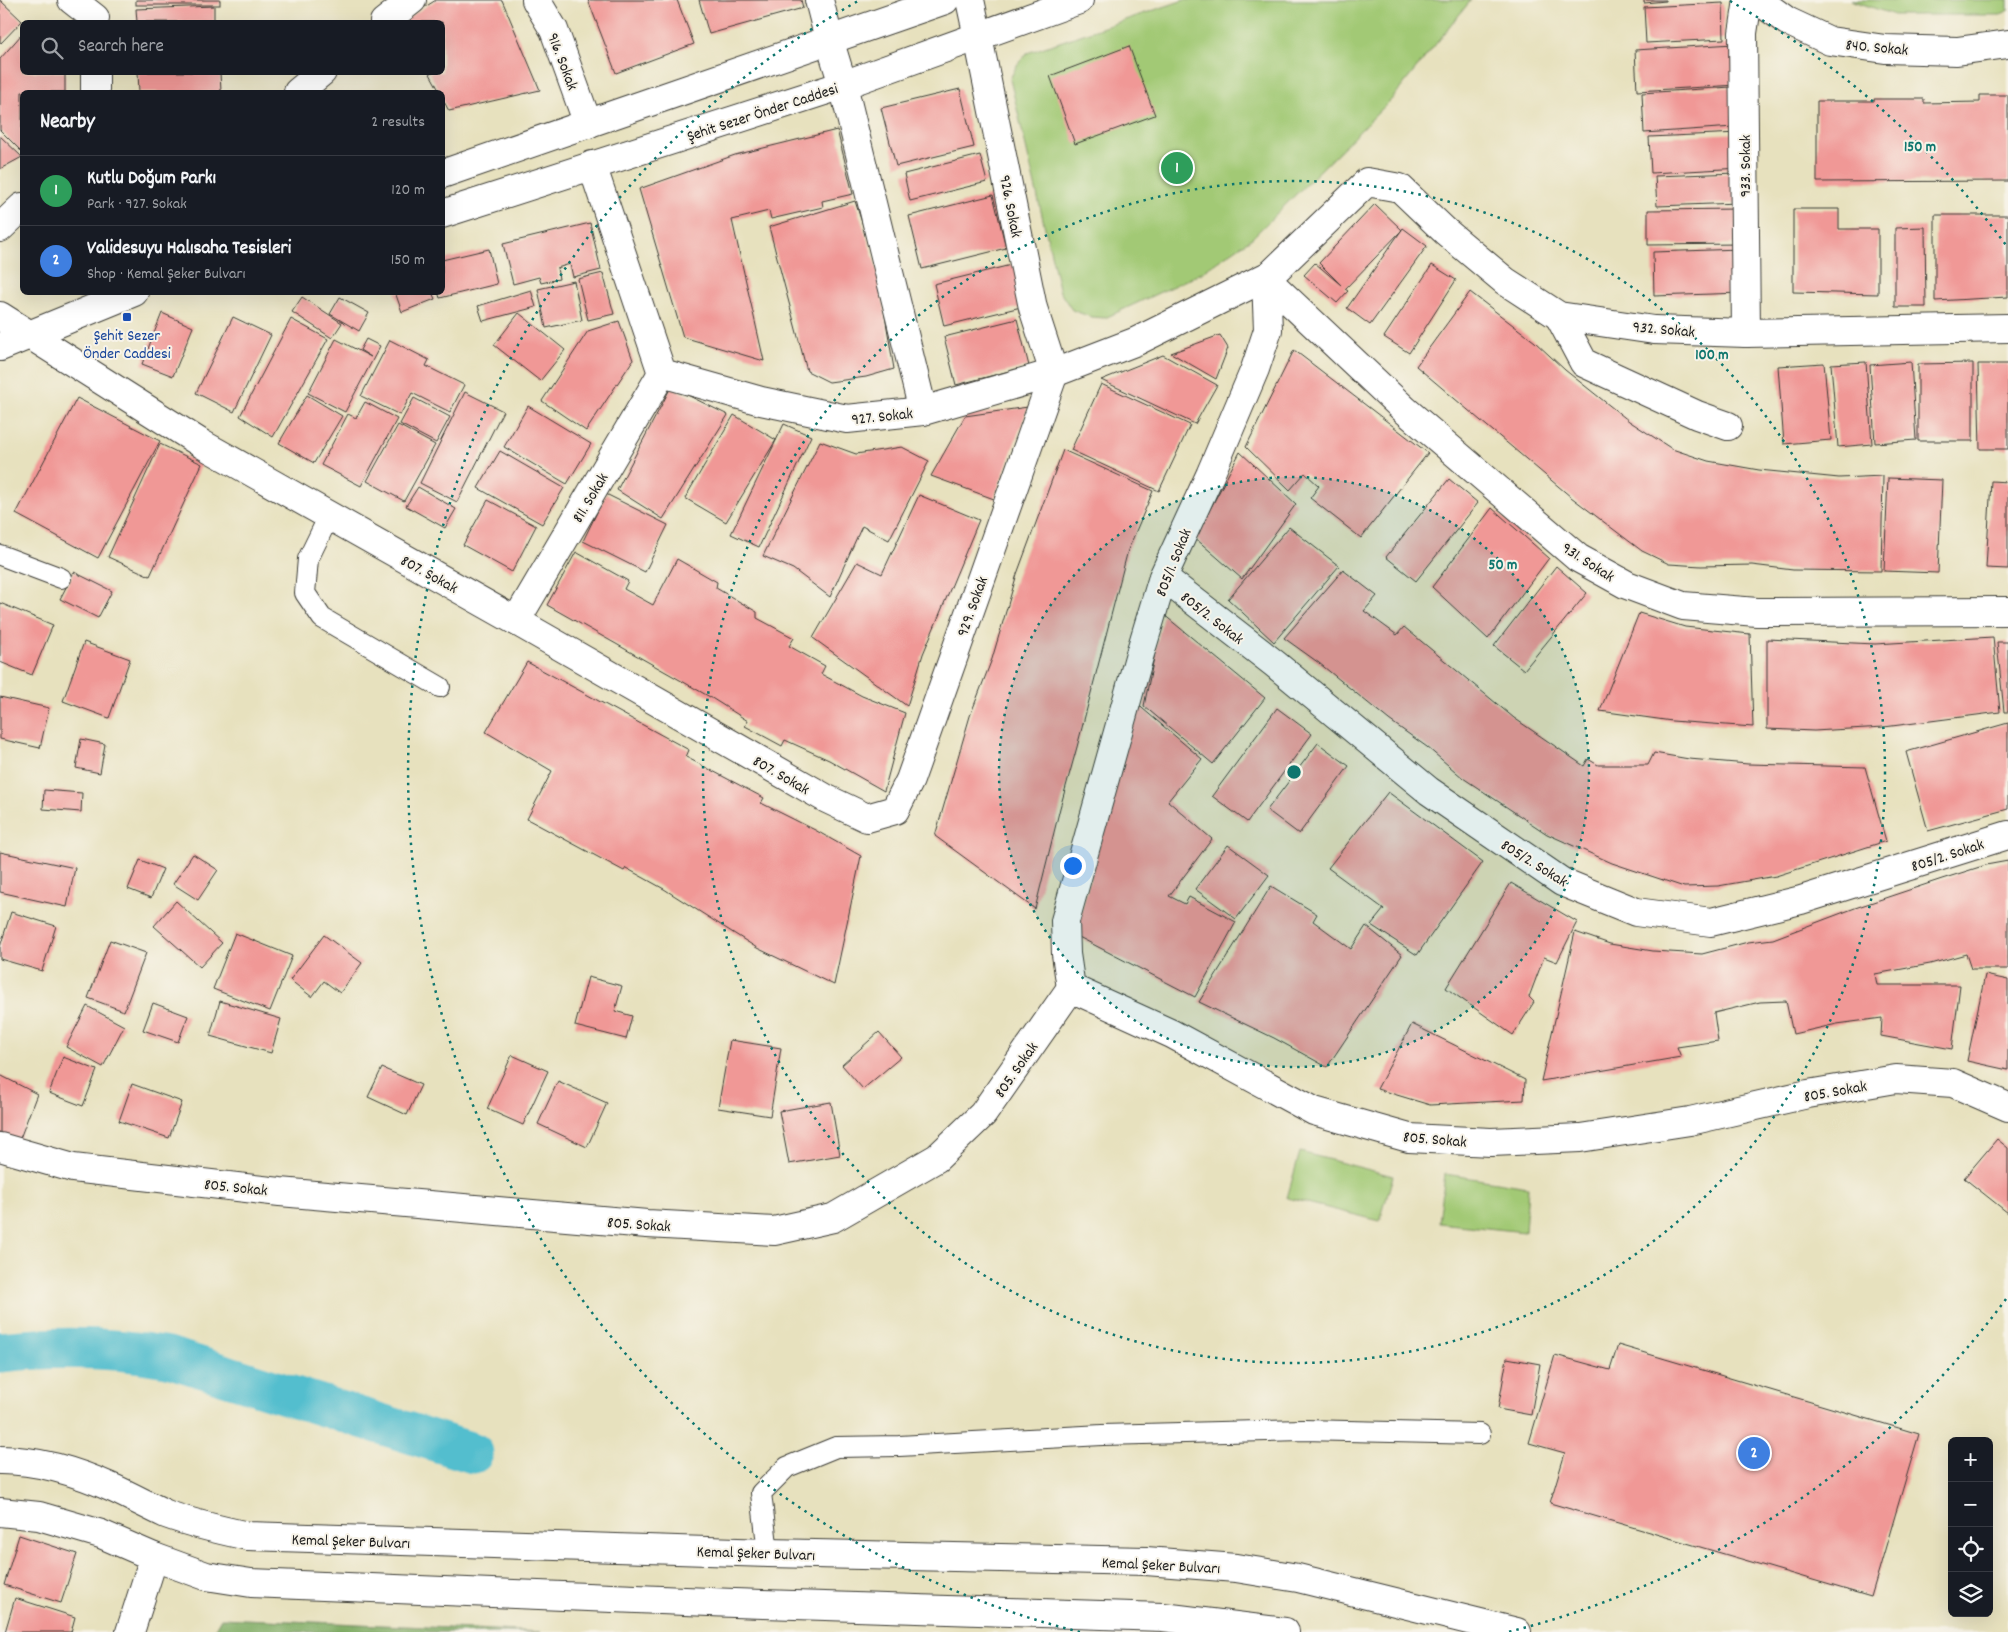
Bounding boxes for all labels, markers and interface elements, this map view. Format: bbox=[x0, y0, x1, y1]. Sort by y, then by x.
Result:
search box bbox=[20, 20, 445, 75]
street label: 916. Sokak bbox=[540, 30, 583, 94]
icon: search bbox=[38, 34, 66, 62]
text: Search here bbox=[78, 34, 164, 61]
street label: 840. Sokak bbox=[1844, 34, 1909, 63]
street label: Şehit Sezer Önder Caddesi bbox=[684, 78, 841, 149]
text: Nearby bbox=[40, 108, 95, 138]
text: 2 results bbox=[371, 111, 425, 134]
street label: 933. Sokak bbox=[1735, 135, 1758, 197]
text: 150 m bbox=[1904, 137, 1936, 159]
pin: 1 bbox=[1161, 149, 1193, 187]
text: Kutlu Doğum Parkı bbox=[87, 166, 216, 193]
street label: 926. Sokak bbox=[992, 173, 1027, 240]
text: 1 bbox=[54, 179, 58, 202]
text: 120 m bbox=[391, 179, 425, 202]
text: Park · 927. Sokak bbox=[87, 193, 187, 216]
text: Validesuyu Halısaha Tesisleri bbox=[87, 236, 291, 263]
text: 2 bbox=[53, 249, 60, 272]
text: 150 m bbox=[391, 249, 425, 272]
text: Shop · Kemal Şeker Bulvarı bbox=[87, 263, 245, 286]
marker: Şehit Sezer Önder Caddesi bbox=[121, 311, 133, 323]
street label: 932. Sokak bbox=[1632, 316, 1696, 345]
place label: Şehit Sezer Önder Caddesi bbox=[83, 325, 171, 366]
text: 100 m bbox=[1695, 345, 1729, 367]
street label: 927. Sokak bbox=[850, 403, 914, 432]
street label: 811. Sokak bbox=[567, 469, 615, 528]
street label: 805/1. Sokak bbox=[1150, 525, 1198, 600]
street label: 931. Sokak bbox=[1557, 537, 1619, 589]
street label: 807. Sokak bbox=[396, 550, 462, 600]
text: 50 m bbox=[1489, 555, 1517, 577]
street label: 929. Sokak bbox=[952, 573, 995, 640]
street label: 805/2. Sokak bbox=[1175, 587, 1248, 651]
street label: 807. Sokak bbox=[748, 751, 814, 802]
centre of rings bbox=[1285, 763, 1303, 781]
street label: 805/2. Sokak bbox=[1496, 834, 1572, 894]
street label: 805/2. Sokak bbox=[1908, 834, 1987, 879]
your location bbox=[1060, 853, 1086, 879]
street label: 805. Sokak bbox=[989, 1038, 1045, 1103]
street label: 805. Sokak bbox=[1802, 1076, 1869, 1109]
street label: 805. Sokak bbox=[1402, 1126, 1467, 1155]
street label: 805. Sokak bbox=[203, 1174, 269, 1203]
street label: 805. Sokak bbox=[606, 1212, 671, 1239]
pin: 2 bbox=[1738, 1434, 1770, 1472]
map controls bbox=[1948, 1437, 1993, 1617]
button: + bbox=[1948, 1437, 1993, 1482]
button: − bbox=[1948, 1482, 1993, 1527]
button: locate bbox=[1948, 1527, 1993, 1572]
street label: Kemal Şeker Bulvarı bbox=[291, 1529, 411, 1556]
street label: Kemal Şeker Bulvarı bbox=[696, 1541, 816, 1568]
street label: Kemal Şeker Bulvarı bbox=[1101, 1552, 1221, 1581]
button: layers bbox=[1948, 1572, 1993, 1617]

